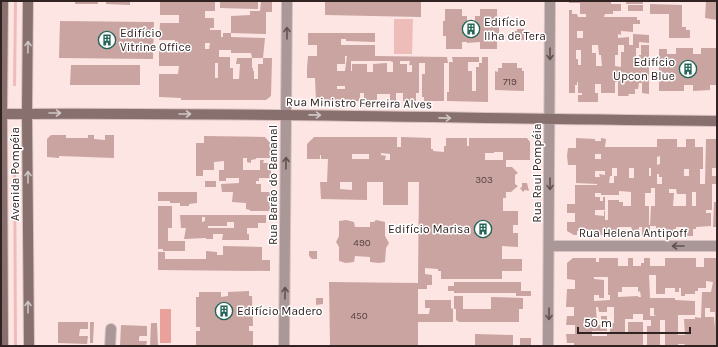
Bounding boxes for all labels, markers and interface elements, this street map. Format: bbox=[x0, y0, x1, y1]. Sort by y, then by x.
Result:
place label: Edifício Ilha de Tera bbox=[484, 15, 546, 43]
building icon: Edifício Ilha de Tera bbox=[461, 19, 481, 39]
place label: Edifício Vitrine Office bbox=[120, 26, 191, 54]
one-way arrow bbox=[283, 27, 291, 40]
building icon: Edifício Vitrine Office bbox=[97, 30, 117, 50]
one-way arrow bbox=[24, 41, 32, 54]
one-way arrow bbox=[546, 47, 554, 60]
place label: Edifício Upcon Blue bbox=[613, 55, 675, 83]
building icon: Edifício Upcon Blue bbox=[678, 59, 698, 79]
house number: 719 bbox=[503, 76, 517, 88]
street label: Rua Ministro Ferreira Alves bbox=[286, 95, 432, 111]
one-way arrow bbox=[48, 109, 61, 117]
one-way arrow bbox=[178, 110, 191, 118]
one-way arrow bbox=[308, 111, 321, 119]
one-way arrow bbox=[438, 114, 451, 122]
street label: Rua Raul Pompéia bbox=[530, 123, 544, 223]
street label: Rua Barão do Bananal bbox=[266, 125, 280, 245]
street label: Avenida Pompéia bbox=[8, 127, 22, 221]
one-way arrow bbox=[282, 157, 290, 170]
one-way arrow bbox=[24, 171, 32, 184]
house number: 303 bbox=[475, 174, 493, 186]
one-way arrow bbox=[546, 177, 554, 190]
building icon: Edifício Marisa bbox=[473, 219, 493, 239]
place label: Edifício Marisa bbox=[388, 222, 470, 236]
street label: Rua Helena Antipoff bbox=[579, 226, 688, 240]
house number: 490 bbox=[353, 237, 371, 249]
one-way arrow bbox=[672, 242, 685, 250]
one-way arrow bbox=[281, 287, 289, 300]
one-way arrow bbox=[25, 301, 32, 314]
building icon: Edifício Madero bbox=[214, 301, 234, 321]
place label: Edifício Madero bbox=[237, 304, 322, 318]
one-way arrow bbox=[545, 307, 553, 320]
scale bar bbox=[578, 309, 690, 335]
house number: 450 bbox=[350, 310, 368, 322]
text: 50 m bbox=[584, 316, 612, 330]

